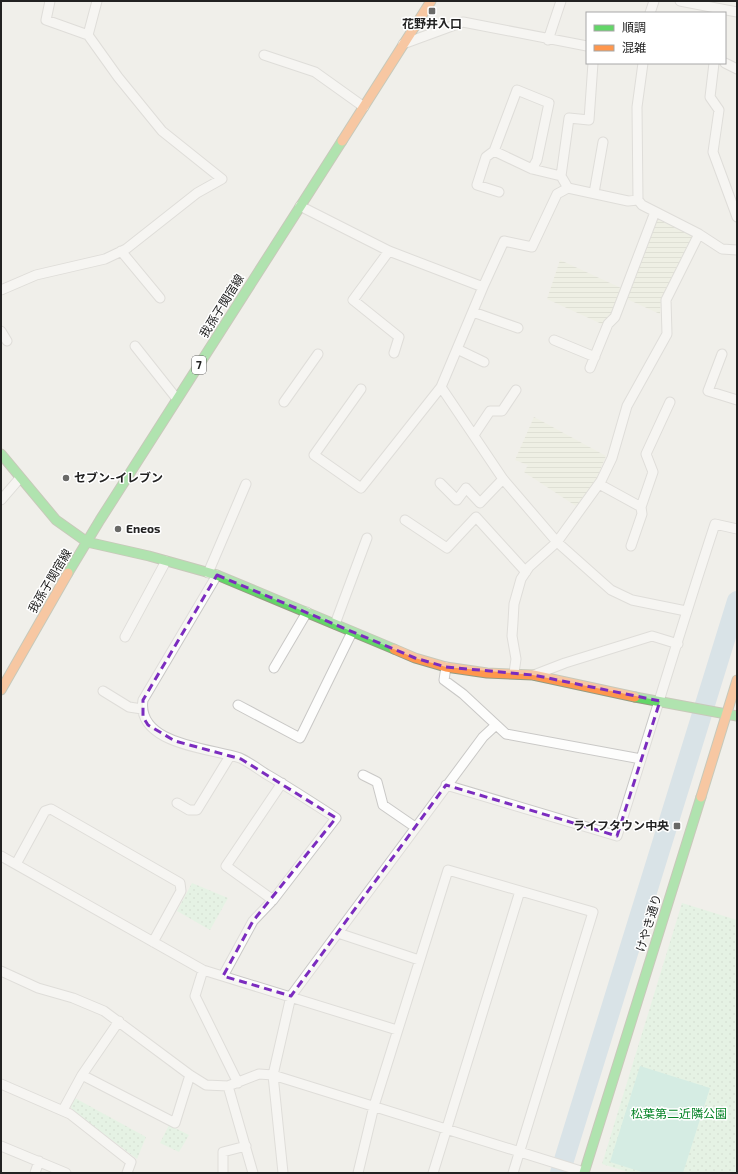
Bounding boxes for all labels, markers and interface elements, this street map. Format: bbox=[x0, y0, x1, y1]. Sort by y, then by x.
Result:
marker: 花野井入口 bbox=[427, 6, 437, 16]
legend bbox=[586, 12, 726, 64]
place label: 花野井入口 bbox=[402, 16, 462, 30]
text: 順調 bbox=[622, 20, 646, 34]
text: 混雑 bbox=[622, 40, 646, 54]
street label: 我孫子関宿線 bbox=[196, 271, 246, 340]
road number: 7 bbox=[192, 356, 206, 374]
place label: セブン-イレブン bbox=[74, 470, 163, 484]
marker: セブン-イレブン bbox=[61, 473, 71, 483]
place label: Eneos bbox=[126, 521, 160, 535]
marker: Eneos bbox=[113, 524, 123, 534]
street label: 我孫子関宿線 bbox=[25, 546, 74, 615]
place label: ライフタウン中央 bbox=[573, 818, 669, 832]
marker: ライフタウン中央 bbox=[672, 821, 682, 831]
street label: けやき通り bbox=[633, 892, 664, 953]
park label: 松葉第二近隣公園 bbox=[631, 1106, 727, 1120]

